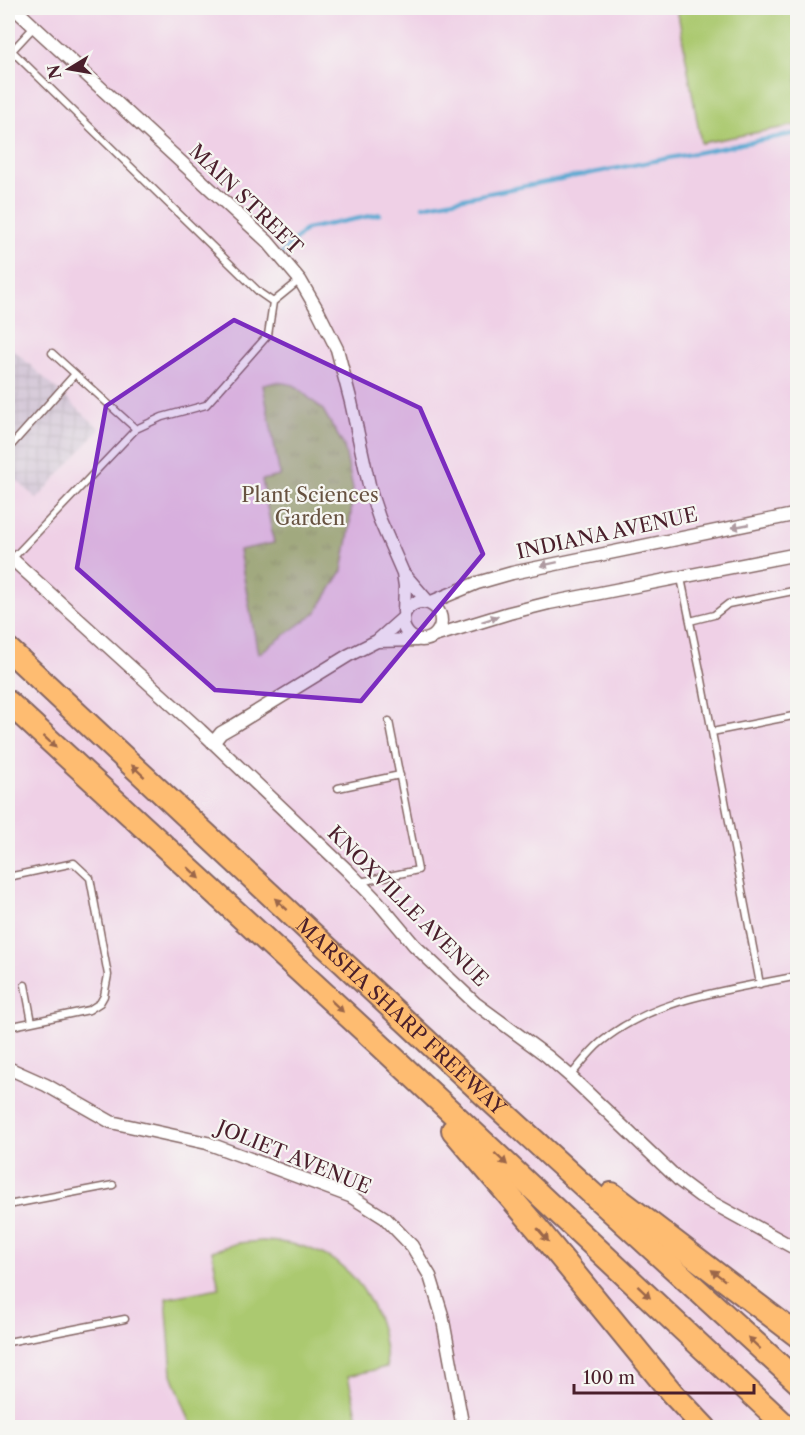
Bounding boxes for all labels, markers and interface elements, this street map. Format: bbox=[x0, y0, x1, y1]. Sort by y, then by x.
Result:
north arrow bbox=[39, 39, 99, 99]
text: N bbox=[43, 63, 65, 81]
street label: MAIN STREET bbox=[184, 139, 308, 259]
park label: Plant Sciences Garden bbox=[241, 483, 379, 530]
street label: INDIANA AVENUE bbox=[514, 502, 700, 564]
one-way arrow bbox=[730, 522, 749, 531]
one-way arrow bbox=[539, 560, 558, 569]
one-way arrow bbox=[481, 614, 499, 623]
one-way arrow bbox=[43, 734, 57, 748]
one-way arrow bbox=[131, 765, 146, 778]
street label: KNOXVILLE AVENUE bbox=[323, 821, 493, 991]
one-way arrow bbox=[187, 866, 202, 880]
one-way arrow bbox=[273, 897, 288, 911]
street label: MARSHA SHARP FREEWAY bbox=[291, 913, 511, 1121]
one-way arrow bbox=[330, 998, 344, 1012]
street label: JOLIET AVENUE bbox=[211, 1114, 375, 1199]
one-way arrow bbox=[494, 1152, 509, 1166]
one-way arrow bbox=[536, 1227, 549, 1243]
one-way arrow bbox=[710, 1270, 725, 1282]
one-way arrow bbox=[636, 1285, 651, 1299]
one-way arrow bbox=[748, 1336, 762, 1350]
scale bar bbox=[574, 1357, 754, 1395]
text: 100 m bbox=[583, 1367, 635, 1389]

